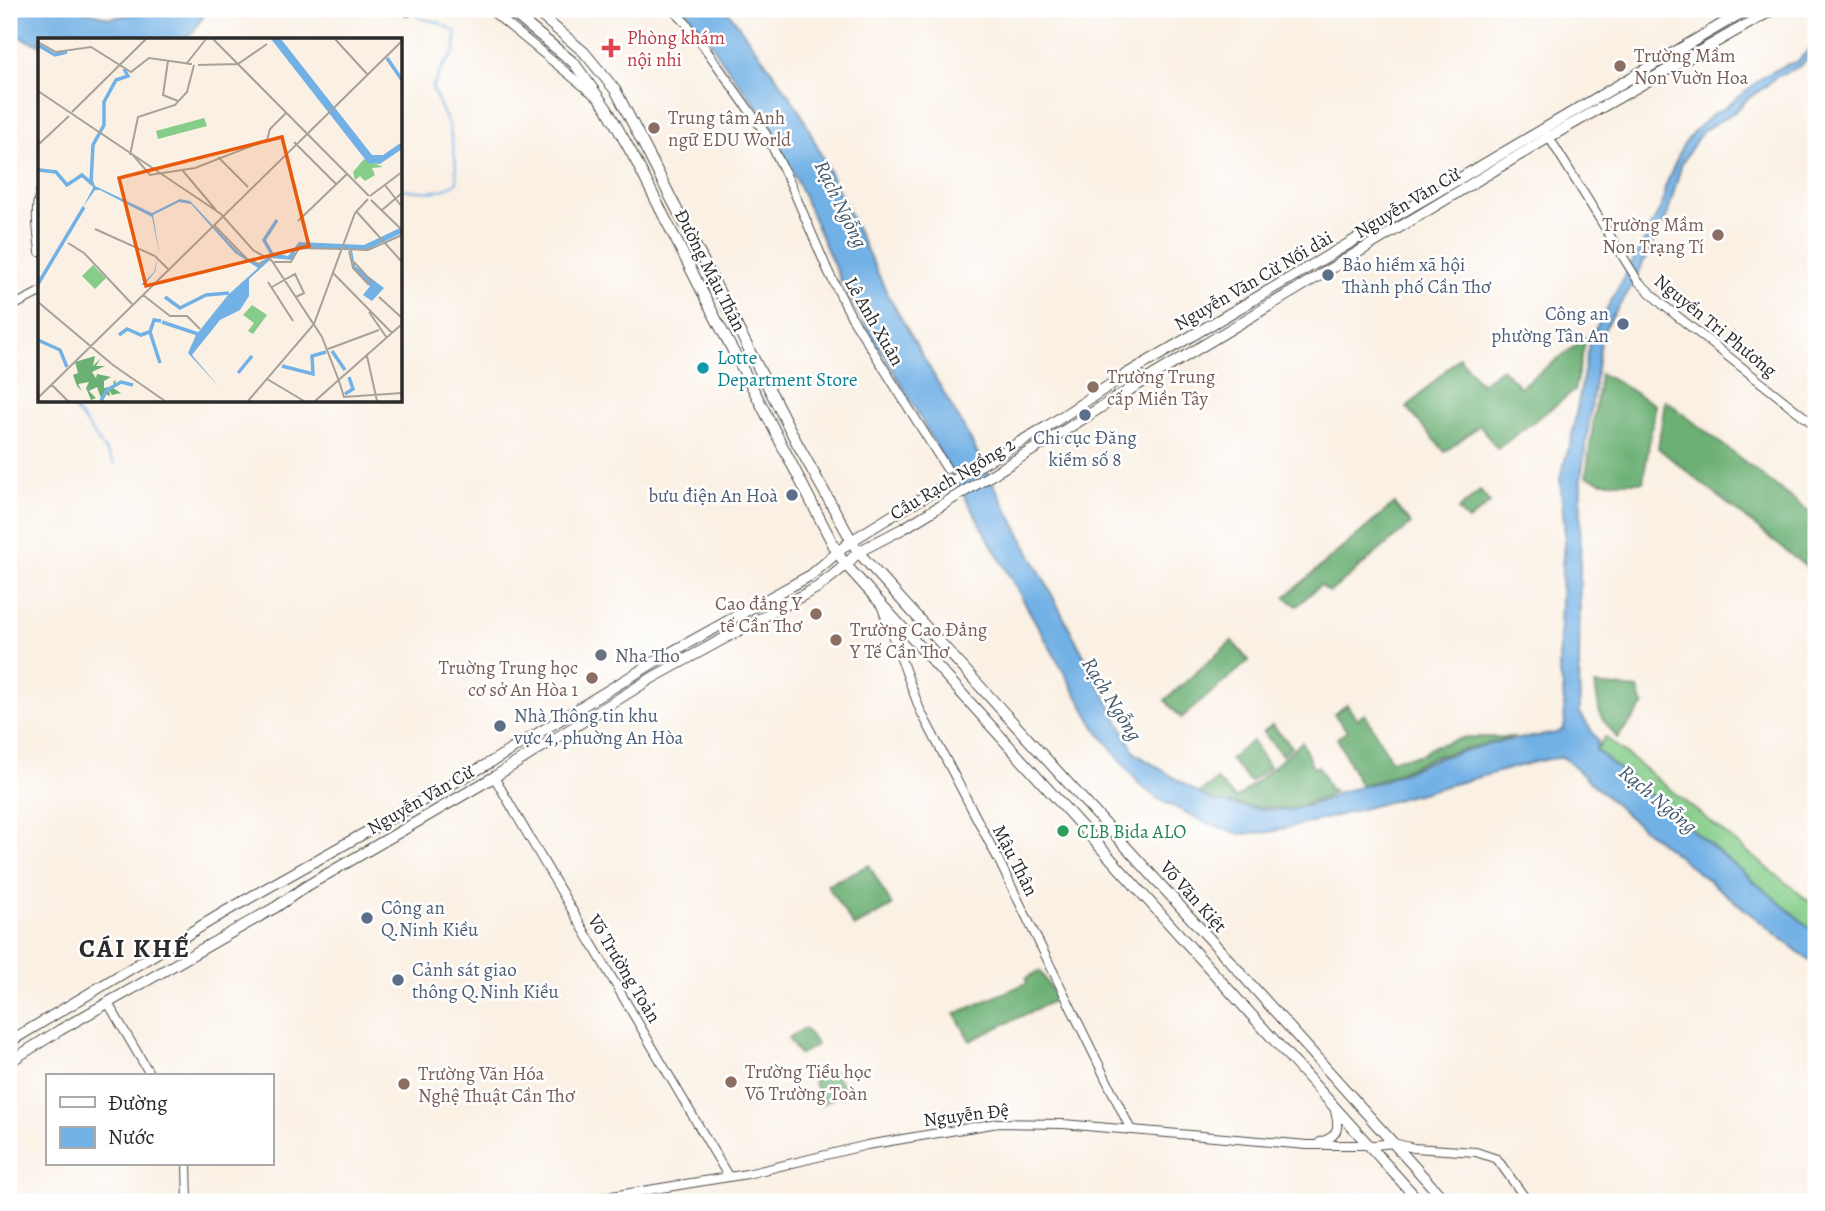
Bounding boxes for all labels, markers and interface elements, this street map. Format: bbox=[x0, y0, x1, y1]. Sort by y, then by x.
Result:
place label: Phòng khám nội nhi bbox=[627, 25, 725, 73]
inset map bbox=[38, 38, 402, 402]
marker: Phòng khám nội nhi bbox=[601, 38, 621, 58]
place label: Trường Mầm Non Vuờn Hoa bbox=[1634, 43, 1748, 91]
marker: Trường Mầm Non Vuờn Hoa bbox=[1612, 58, 1628, 74]
place label: Trung tâm Anh ngữ EDU World bbox=[668, 105, 792, 153]
marker: Trung tâm Anh ngữ EDU World bbox=[646, 120, 662, 136]
water label: Rạch Ngỗng bbox=[808, 156, 874, 253]
street label: Nguyễn Văn Cừ bbox=[1350, 161, 1466, 245]
street label: Đường Mậu Thân bbox=[668, 205, 752, 336]
place label: Trường Mầm Non Trạng Tí bbox=[1602, 212, 1704, 260]
street label: Nguyễn Văn Cừ Nối dài bbox=[1169, 225, 1338, 337]
marker: Trường Mầm Non Trạng Tí bbox=[1710, 227, 1726, 243]
place label: Bảo hiểm xã hội Thành phố Cần Thơ bbox=[1342, 252, 1492, 300]
marker: Bảo hiểm xã hội Thành phố Cần Thơ bbox=[1320, 267, 1336, 283]
street label: Nguyển Tri Phương bbox=[1649, 268, 1783, 384]
street label: Lê Anh Xuân bbox=[838, 272, 910, 371]
place label: Công an phường Tân An bbox=[1491, 301, 1609, 349]
marker: Công an phường Tân An bbox=[1615, 316, 1631, 332]
place label: Lotte Department Store bbox=[717, 345, 857, 393]
marker: Lotte Department Store bbox=[695, 360, 711, 376]
place label: Trường Trung cấp Miền Tây bbox=[1107, 364, 1216, 412]
marker: Trường Trung cấp Miền Tây bbox=[1085, 379, 1101, 395]
marker: Chi cục Đăng kiểm số 8 bbox=[1077, 407, 1093, 423]
place label: Chi cục Đăng kiểm số 8 bbox=[1033, 425, 1137, 473]
street label: Cầu Rạch Ngổng 2 bbox=[885, 431, 1020, 527]
place label: bưu điện An Hoà bbox=[648, 483, 778, 509]
marker: bưu điện An Hoà bbox=[784, 487, 800, 503]
place label: Cao đẳng Y tế Cần Thơ bbox=[715, 591, 803, 639]
marker: Cao đẳng Y tế Cần Thơ bbox=[808, 606, 824, 622]
place label: Trường Cao Đẳng Y Tế Cần Thơ bbox=[849, 617, 988, 665]
marker: Trường Cao Đẳng Y Tế Cần Thơ bbox=[828, 632, 844, 648]
place label: Nha Tho bbox=[615, 643, 680, 669]
marker: Nha Tho bbox=[593, 647, 609, 663]
water label: Rạch Ngỗng bbox=[1075, 652, 1149, 747]
place label: Truờng Trung học cơ sở An Hòa 1 bbox=[438, 655, 579, 703]
marker: Truờng Trung học cơ sở An Hòa 1 bbox=[584, 670, 600, 686]
place label: Nhà Thông tin khu vực 4, phuờng An Hòa bbox=[513, 703, 684, 751]
marker: Nhà Thông tin khu vực 4, phuờng An Hòa bbox=[492, 718, 508, 734]
street label: Nguyễn Văn Cừ bbox=[362, 758, 479, 841]
water label: Rạch Ngỗng bbox=[1613, 758, 1704, 840]
place label: CLB Bida ALO bbox=[1077, 819, 1186, 845]
street label: Mậu Thân bbox=[986, 820, 1044, 901]
marker: CLB Bida ALO bbox=[1055, 823, 1071, 839]
street label: Võ Văn Kiệt bbox=[1153, 854, 1233, 938]
place label: Công an Q.Ninh Kiều bbox=[381, 895, 479, 943]
street label: Võ Trường Toản bbox=[581, 908, 667, 1028]
marker: Công an Q.Ninh Kiều bbox=[359, 910, 375, 926]
district label: CÁI KHẾ bbox=[79, 931, 191, 966]
place label: Cảnh sát giao thông Q.Ninh Kiều bbox=[412, 957, 560, 1005]
marker: Cảnh sát giao thông Q.Ninh Kiều bbox=[390, 972, 406, 988]
place label: Trường Tiểu học Võ Trường Toàn bbox=[744, 1059, 871, 1107]
place label: Trường Văn Hóa Nghệ Thuật Cần Thơ bbox=[418, 1061, 576, 1109]
legend bbox=[46, 1074, 273, 1166]
marker: Trường Tiểu học Võ Trường Toàn bbox=[723, 1074, 739, 1090]
marker: Trường Văn Hóa Nghệ Thuật Cần Thơ bbox=[396, 1076, 412, 1092]
text: Đường bbox=[108, 1089, 168, 1117]
street label: Nguyễn Đệ bbox=[922, 1097, 1010, 1133]
text: Nước bbox=[108, 1123, 155, 1151]

